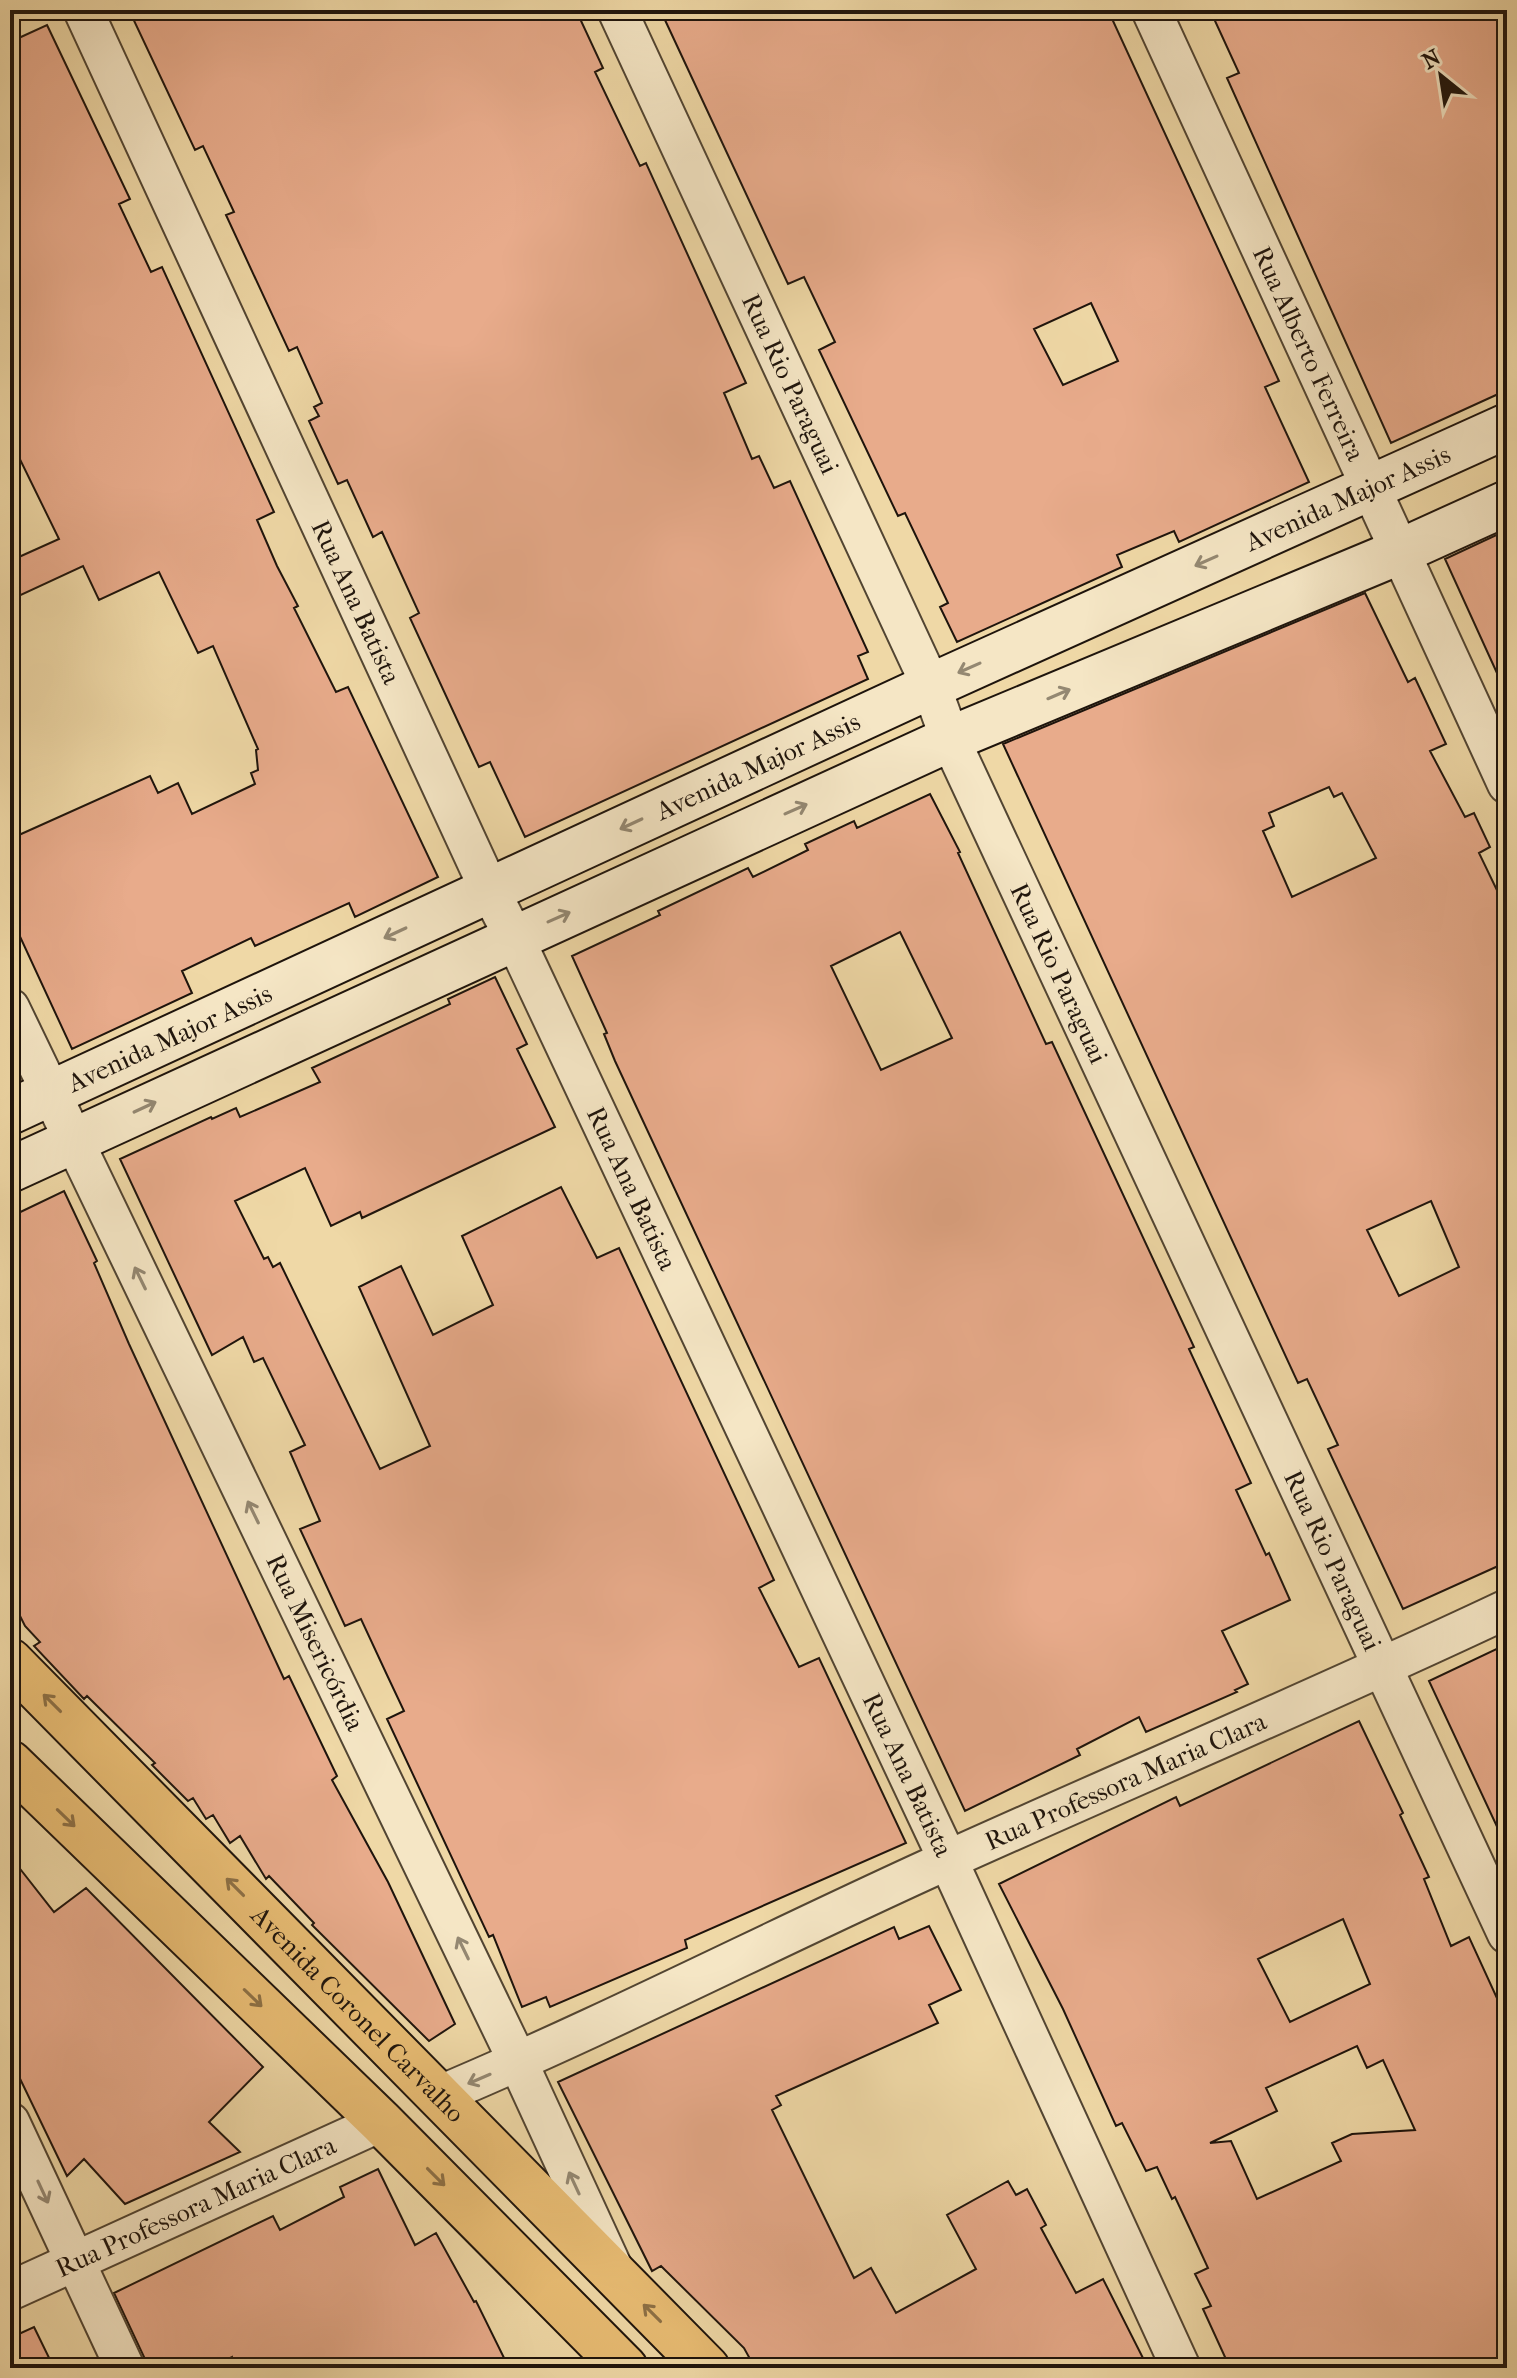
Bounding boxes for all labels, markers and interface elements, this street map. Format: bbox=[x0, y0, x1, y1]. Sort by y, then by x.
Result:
north arrow bbox=[1401, 36, 1481, 116]
text: N bbox=[1418, 44, 1445, 75]
street label: Rua Alberto Ferreira bbox=[1246, 241, 1372, 467]
street label: Rua Rio Paraguai bbox=[735, 289, 845, 479]
street label: Avenida Major Assis bbox=[1240, 439, 1455, 558]
street label: Rua Ana Batista bbox=[305, 515, 408, 690]
one-way arrow bbox=[1194, 555, 1219, 570]
one-way arrow bbox=[957, 662, 982, 677]
one-way arrow bbox=[1046, 685, 1071, 700]
street label: Avenida Major Assis bbox=[650, 706, 865, 828]
one-way arrow bbox=[783, 801, 807, 816]
one-way arrow bbox=[619, 817, 643, 832]
street label: Rua Rio Paraguai bbox=[1003, 878, 1114, 1069]
one-way arrow bbox=[547, 909, 571, 924]
one-way arrow bbox=[384, 926, 408, 941]
street label: Avenida Major Assis bbox=[62, 978, 277, 1100]
one-way arrow bbox=[132, 1099, 156, 1114]
street label: Rua Ana Batista bbox=[580, 1102, 684, 1276]
one-way arrow bbox=[132, 1266, 147, 1290]
street label: Rua Rio Paraguai bbox=[1277, 1466, 1388, 1656]
one-way arrow bbox=[245, 1500, 260, 1524]
street label: Rua Misericórdia bbox=[259, 1549, 371, 1737]
street label: Rua Ana Batista bbox=[856, 1688, 960, 1863]
one-way arrow bbox=[42, 1693, 61, 1713]
street label: Rua Professora Maria Clara bbox=[980, 1705, 1272, 1857]
one-way arrow bbox=[56, 1808, 76, 1827]
one-way arrow bbox=[225, 1878, 245, 1897]
street label: Avenida Coronel Carvalho bbox=[244, 1899, 471, 2129]
one-way arrow bbox=[455, 1936, 470, 1960]
one-way arrow bbox=[243, 1989, 263, 2008]
one-way arrow bbox=[467, 2072, 492, 2087]
street label: Rua Professora Maria Clara bbox=[51, 2129, 342, 2284]
one-way arrow bbox=[426, 2167, 445, 2187]
one-way arrow bbox=[566, 2171, 581, 2195]
one-way arrow bbox=[36, 2179, 51, 2203]
one-way arrow bbox=[643, 2304, 662, 2323]

